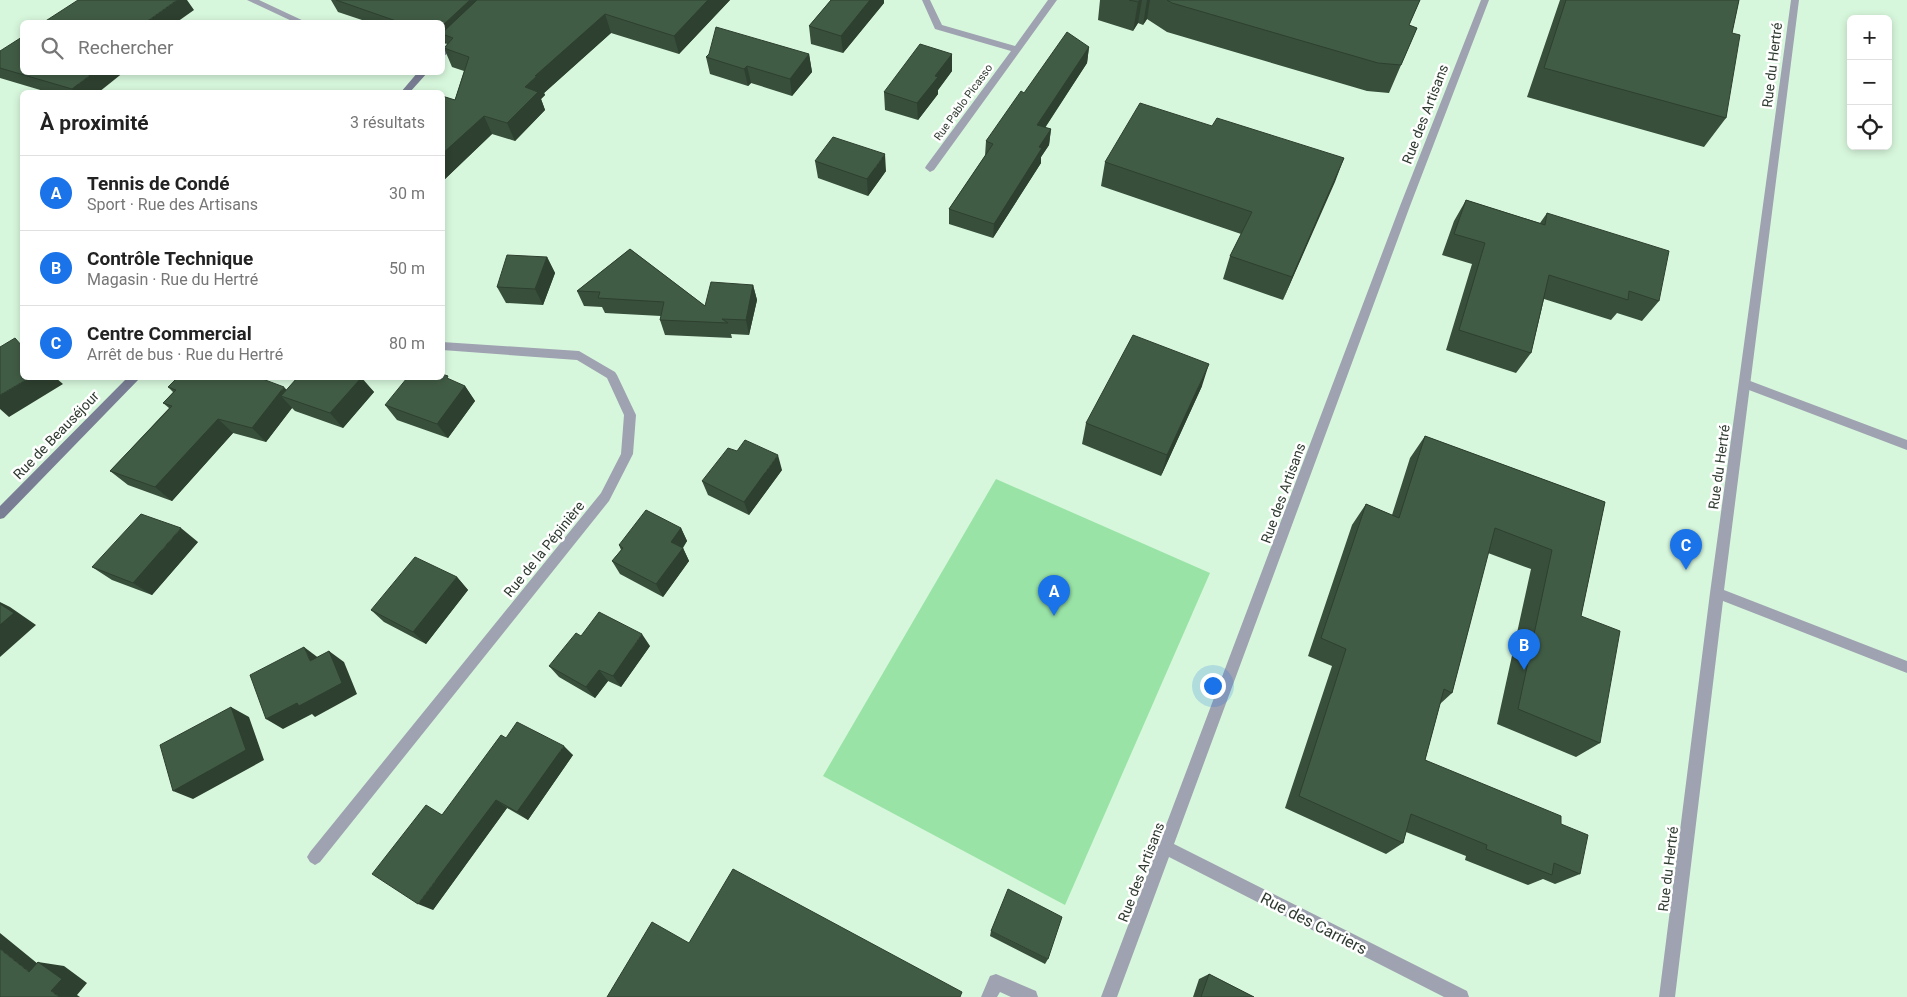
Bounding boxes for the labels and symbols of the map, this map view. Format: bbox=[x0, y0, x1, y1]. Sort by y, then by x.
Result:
street label: Rue du Hertré bbox=[1759, 22, 1785, 108]
street label: Rue Pablo Picasso bbox=[931, 62, 995, 143]
street label: Rue des Artisans bbox=[1399, 62, 1451, 166]
street label: Rue de Beauséjour bbox=[10, 388, 102, 482]
street label: Rue du Hertré bbox=[1705, 424, 1733, 510]
street label: Rue des Artisans bbox=[1257, 441, 1309, 545]
street label: Rue de la Pépinière bbox=[500, 498, 588, 600]
pin: C bbox=[1670, 529, 1702, 570]
pin: A bbox=[1038, 575, 1070, 616]
pin: B bbox=[1508, 629, 1540, 670]
your location bbox=[1200, 673, 1226, 699]
street label: Rue des Artisans bbox=[1115, 820, 1167, 924]
street label: Rue du Hertré bbox=[1655, 826, 1681, 912]
street label: Rue des Carriers bbox=[1257, 888, 1370, 958]

